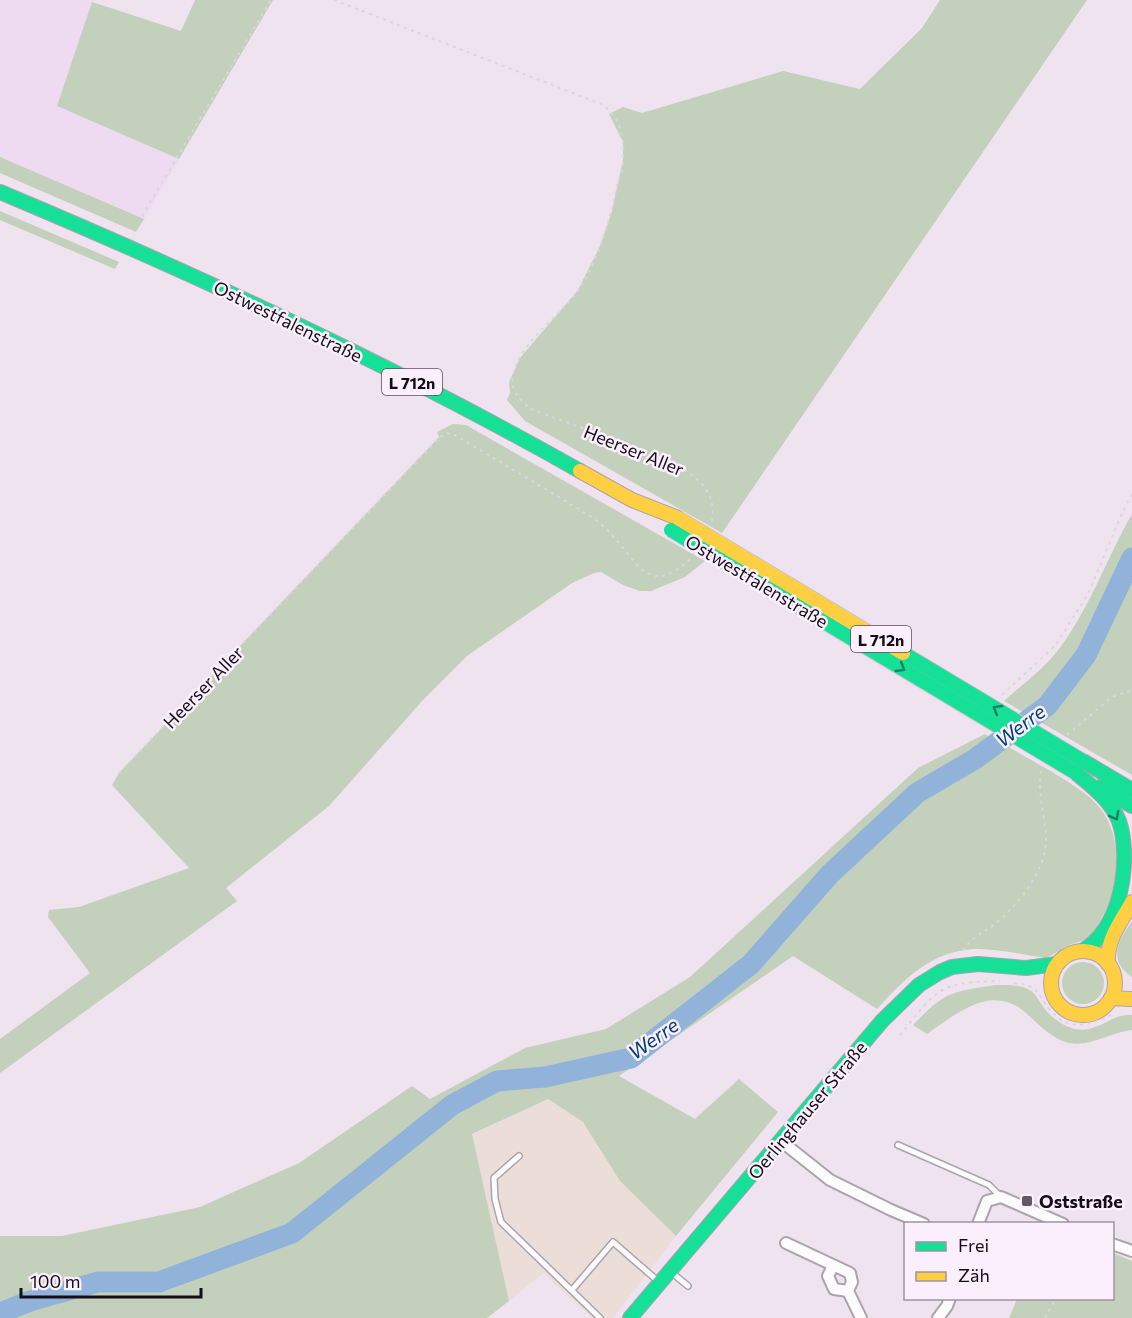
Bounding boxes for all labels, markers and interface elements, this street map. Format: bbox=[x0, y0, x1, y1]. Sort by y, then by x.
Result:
street label: Ostwestfalenstraße bbox=[210, 276, 366, 366]
road number: L 712n bbox=[382, 369, 442, 395]
street label: Heerser Aller bbox=[581, 420, 687, 480]
street label: Ostwestfalenstraße bbox=[682, 530, 832, 632]
road number: L 712n bbox=[851, 626, 911, 652]
street label: Heerser Aller bbox=[158, 641, 248, 733]
one-way arrow bbox=[895, 661, 905, 672]
water label: Werre bbox=[990, 698, 1050, 751]
one-way arrow bbox=[993, 705, 1003, 716]
one-way arrow bbox=[1108, 809, 1119, 820]
water label: Werre bbox=[623, 1012, 683, 1064]
street label: Oerlinghauser Straße bbox=[743, 1037, 871, 1183]
place label: Oststraße bbox=[1039, 1190, 1123, 1212]
marker: Oststraße bbox=[1020, 1194, 1034, 1208]
legend bbox=[904, 1222, 1114, 1300]
text: Frei bbox=[958, 1234, 989, 1256]
scale bar bbox=[21, 1261, 201, 1299]
text: Zäh bbox=[958, 1264, 990, 1286]
text: 100 m bbox=[30, 1270, 80, 1292]

